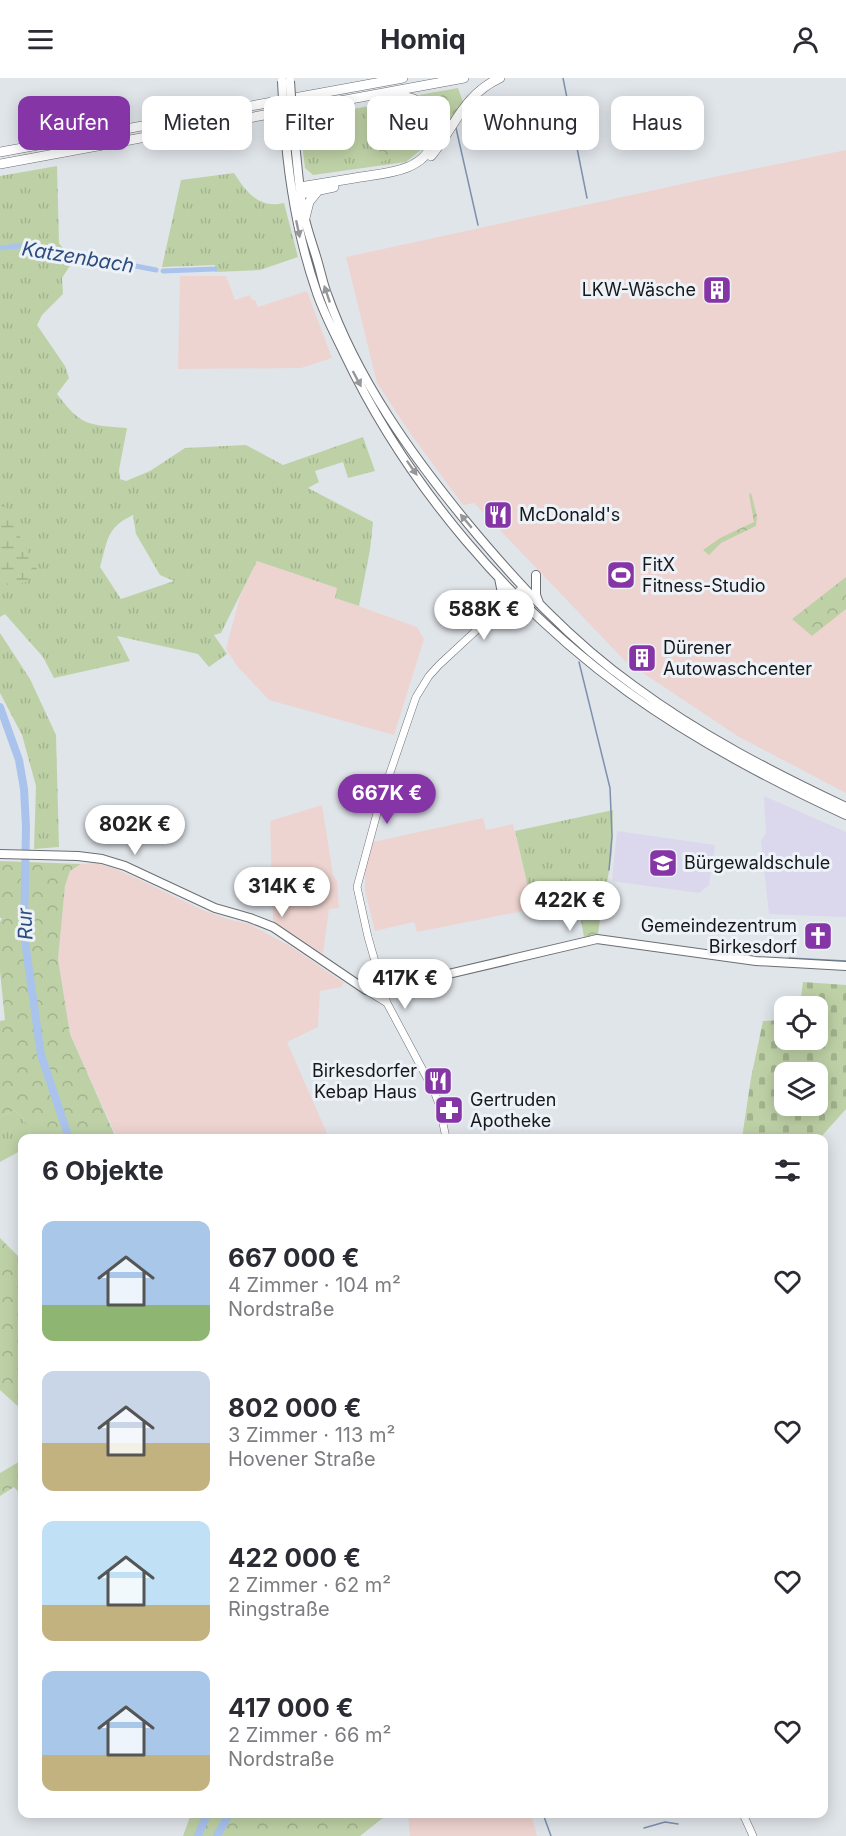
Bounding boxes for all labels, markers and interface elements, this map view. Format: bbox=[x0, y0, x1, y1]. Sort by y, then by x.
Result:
icon: menu bbox=[24, 23, 57, 56]
text: Homiq bbox=[380, 23, 466, 56]
icon: person bbox=[789, 23, 822, 56]
chip: Kaufen bbox=[18, 96, 130, 150]
chip: Mieten bbox=[142, 96, 252, 150]
chip: Filter bbox=[264, 96, 355, 150]
chip: Neu bbox=[367, 96, 450, 150]
chip: Wohnung bbox=[462, 96, 599, 150]
chip: Haus bbox=[611, 96, 704, 150]
one-way arrow bbox=[294, 220, 303, 239]
water label: Katzenbach bbox=[20, 236, 136, 278]
building icon: LKW-Wäsche bbox=[701, 274, 733, 306]
place label: LKW-Wäsche bbox=[582, 279, 696, 300]
one-way arrow bbox=[322, 285, 332, 303]
one-way arrow bbox=[352, 371, 362, 388]
one-way arrow bbox=[406, 460, 417, 476]
restaurant icon: McDonald's bbox=[482, 499, 514, 531]
place label: McDonald's bbox=[519, 504, 620, 525]
one-way arrow bbox=[459, 513, 472, 529]
place label: FitX Fitness-Studio bbox=[642, 554, 766, 596]
sports icon: FitX Fitness-Studio bbox=[605, 559, 637, 591]
pin: 588K € bbox=[435, 590, 533, 641]
text: 588K € bbox=[448, 597, 520, 621]
place label: Dürener Autowaschcenter bbox=[663, 637, 812, 679]
building icon: Dürener Autowaschcenter bbox=[626, 642, 658, 674]
pin: 667K € bbox=[338, 774, 436, 825]
text: 667K € bbox=[352, 781, 422, 805]
pin: 802K € bbox=[86, 805, 184, 856]
text: 802K € bbox=[99, 812, 171, 836]
school or university icon: Bürgewaldschule bbox=[647, 847, 679, 879]
place label: Bürgewaldschule bbox=[684, 852, 830, 873]
pin: 314K € bbox=[233, 867, 331, 918]
text: 314K € bbox=[248, 874, 316, 898]
pin: 422K € bbox=[521, 881, 619, 932]
text: 422K € bbox=[534, 888, 606, 912]
water label: Rur bbox=[12, 907, 38, 941]
place label: Gemeindezentrum Birkesdorf bbox=[641, 915, 797, 957]
church icon: Gemeindezentrum Birkesdorf bbox=[802, 920, 834, 952]
pin: 417K € bbox=[356, 959, 454, 1010]
text: 417K € bbox=[372, 966, 438, 990]
map controls bbox=[774, 996, 828, 1116]
button: locate bbox=[774, 996, 828, 1050]
place label: Birkesdorfer Kebap Haus bbox=[312, 1060, 417, 1102]
button: layers bbox=[774, 1062, 828, 1116]
restaurant icon: Birkesdorfer Kebap Haus bbox=[422, 1065, 454, 1097]
place label: Gertruden Apotheke bbox=[470, 1089, 556, 1131]
pharmacy icon: Gertruden Apotheke bbox=[433, 1094, 465, 1126]
icon: filters bbox=[771, 1154, 804, 1187]
text: 6 Objekte bbox=[42, 1155, 164, 1186]
text: 667 000 € bbox=[228, 1242, 360, 1273]
icon: home bbox=[90, 1245, 162, 1317]
icon: heart bbox=[771, 1265, 804, 1298]
text: 4 Zimmer · 104 m² bbox=[228, 1273, 401, 1297]
text: Nordstraße bbox=[228, 1297, 334, 1321]
text: 802 000 € bbox=[228, 1392, 362, 1423]
icon: home bbox=[90, 1395, 162, 1467]
icon: heart bbox=[771, 1415, 804, 1448]
text: 3 Zimmer · 113 m² bbox=[228, 1423, 395, 1447]
text: Hovener Straße bbox=[228, 1447, 376, 1471]
text: 422 000 € bbox=[228, 1542, 361, 1573]
icon: home bbox=[90, 1545, 162, 1617]
icon: heart bbox=[771, 1565, 804, 1598]
text: 2 Zimmer · 62 m² bbox=[228, 1573, 391, 1597]
text: Ringstraße bbox=[228, 1597, 330, 1621]
text: 417 000 € bbox=[228, 1692, 354, 1723]
icon: home bbox=[90, 1695, 162, 1767]
icon: heart bbox=[771, 1715, 804, 1748]
text: 2 Zimmer · 66 m² bbox=[228, 1723, 391, 1747]
text: Nordstraße bbox=[228, 1747, 334, 1771]

